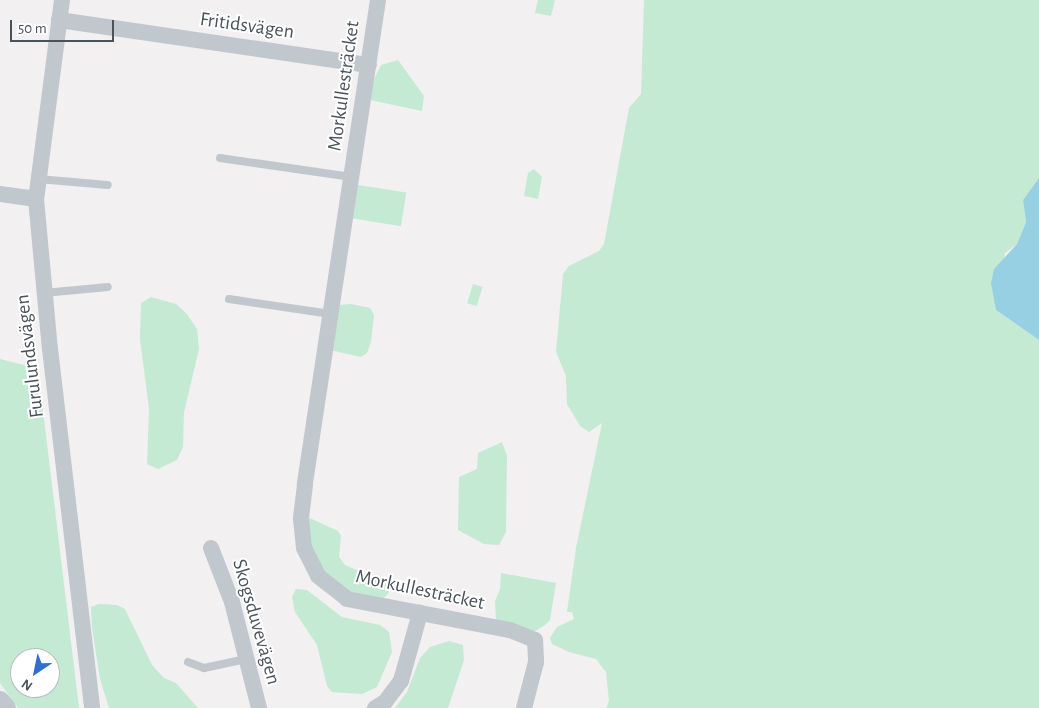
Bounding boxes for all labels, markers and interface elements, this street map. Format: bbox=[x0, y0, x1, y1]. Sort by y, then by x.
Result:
street label: Fritidsvägen bbox=[198, 8, 296, 44]
scale bar bbox=[12, 10, 116, 42]
street label: Morkullesträcket bbox=[323, 19, 365, 153]
text: 50 m bbox=[18, 21, 47, 36]
street label: Furulundsvägen bbox=[11, 293, 49, 419]
street label: Skogsduvevägen bbox=[227, 557, 285, 687]
street label: Morkullesträcket bbox=[353, 565, 487, 615]
north arrow bbox=[10, 648, 60, 698]
text: N bbox=[19, 676, 35, 693]

